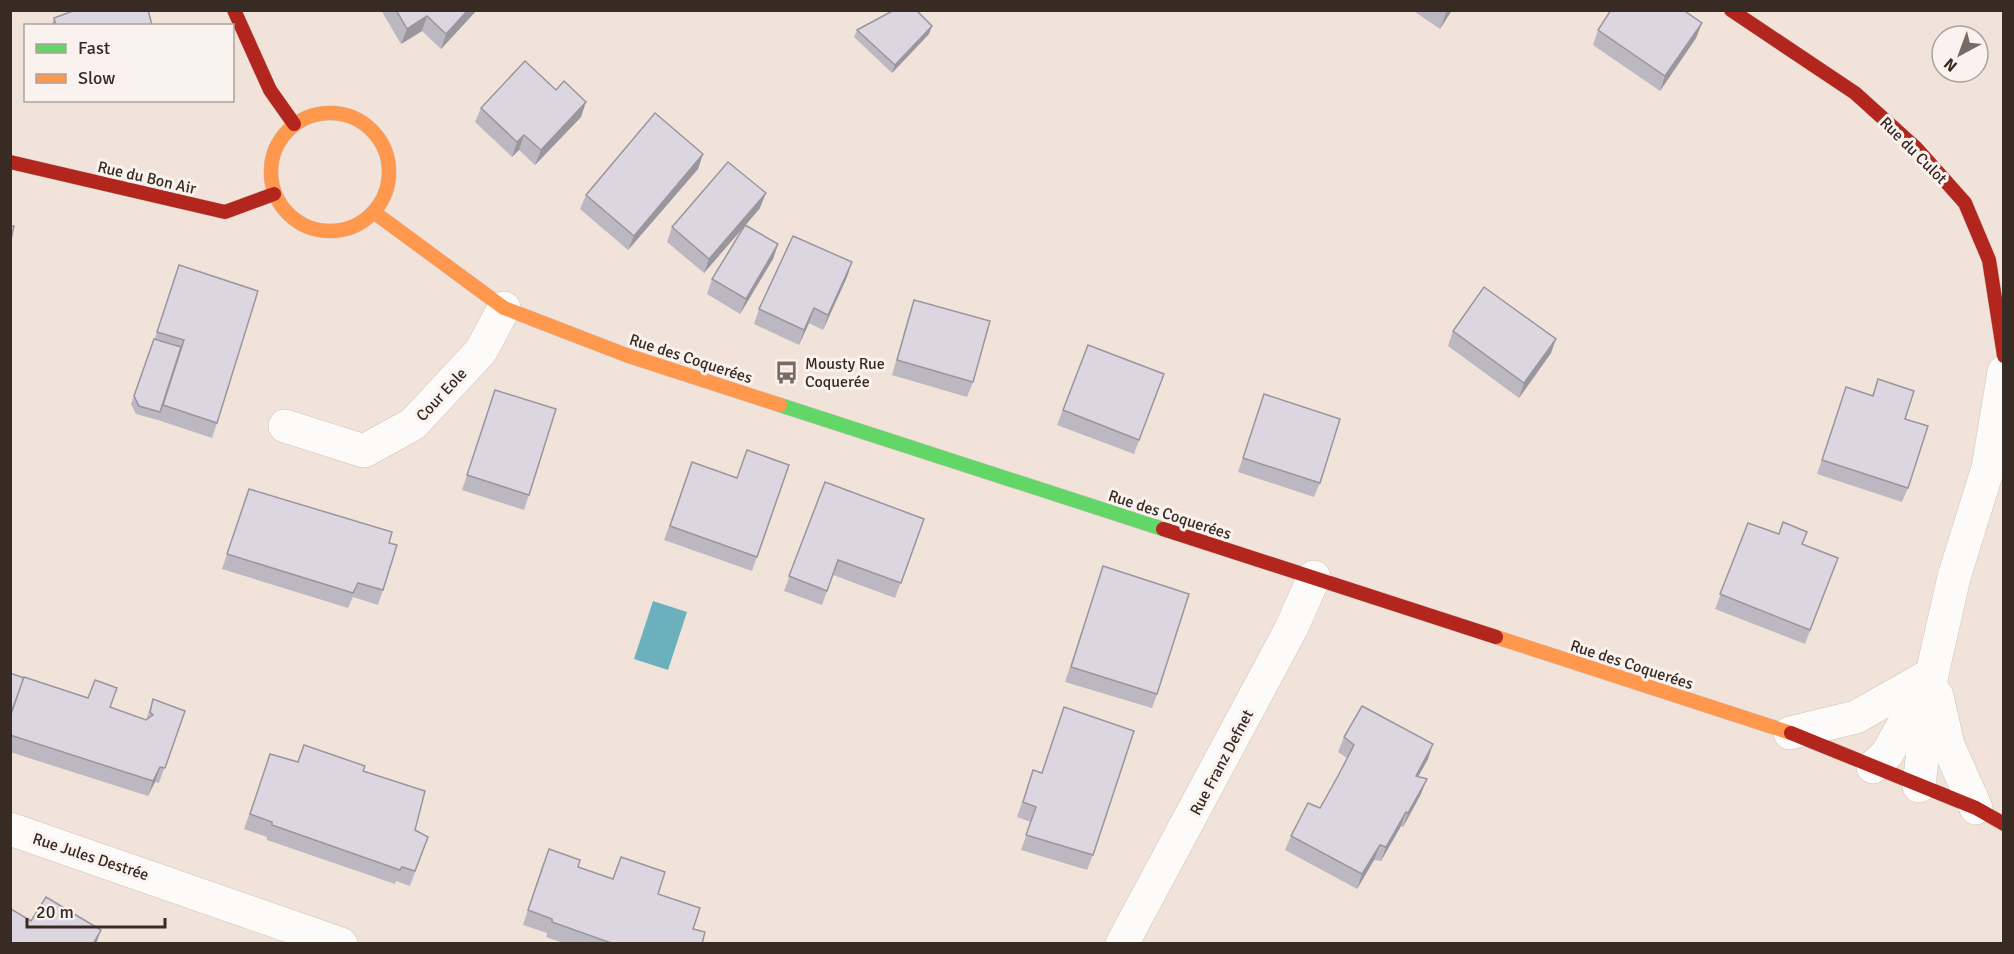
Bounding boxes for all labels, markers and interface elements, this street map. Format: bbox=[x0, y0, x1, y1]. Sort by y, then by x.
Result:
legend bbox=[24, 24, 234, 102]
north arrow bbox=[1930, 24, 1990, 84]
text: Fast bbox=[78, 37, 110, 59]
text: N bbox=[1940, 53, 1962, 76]
text: Slow bbox=[78, 67, 115, 89]
street label: Rue du Culot bbox=[1876, 113, 1951, 189]
street label: Rue du Bon Air bbox=[96, 157, 198, 199]
street label: Rue des Coquerées bbox=[627, 330, 755, 388]
place label: Mousty Rue Coquerée bbox=[805, 354, 885, 392]
bus stop icon: Mousty Rue Coquerée bbox=[774, 359, 800, 385]
street label: Cour Eole bbox=[412, 364, 471, 426]
street label: Rue des Coquerées bbox=[1106, 486, 1234, 544]
street label: Rue des Coquerées bbox=[1568, 636, 1696, 694]
street label: Rue Franz Defnet bbox=[1186, 706, 1258, 819]
street label: Rue Jules Destrée bbox=[30, 829, 151, 885]
scale bar bbox=[27, 891, 165, 929]
text: 20 m bbox=[36, 901, 74, 923]

